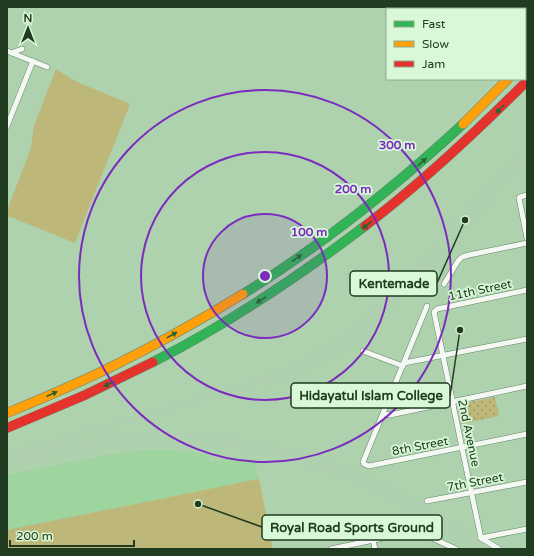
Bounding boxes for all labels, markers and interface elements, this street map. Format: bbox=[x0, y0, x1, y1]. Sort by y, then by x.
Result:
north arrow bbox=[8, 8, 48, 48]
legend bbox=[386, 8, 526, 80]
text: N bbox=[24, 12, 32, 25]
text: Fast bbox=[422, 17, 446, 31]
text: Slow bbox=[422, 37, 449, 51]
text: Jam bbox=[422, 57, 445, 71]
one-way arrow bbox=[495, 104, 505, 114]
text: 300 m bbox=[379, 138, 415, 152]
one-way arrow bbox=[417, 157, 427, 166]
text: 200 m bbox=[335, 182, 371, 196]
one-way arrow bbox=[361, 221, 372, 230]
text: 100 m bbox=[291, 225, 327, 239]
one-way arrow bbox=[292, 254, 303, 262]
centre of rings bbox=[258, 269, 272, 283]
callout: Kentemade bbox=[350, 271, 437, 296]
text: Kentemade bbox=[359, 276, 430, 292]
street label: 11th Street bbox=[447, 276, 513, 304]
one-way arrow bbox=[255, 297, 266, 304]
one-way arrow bbox=[166, 332, 178, 339]
one-way arrow bbox=[103, 381, 115, 387]
callout: Hidayatul Islam College bbox=[291, 383, 450, 408]
text: Hidayatul Islam College bbox=[299, 388, 443, 404]
one-way arrow bbox=[47, 391, 58, 397]
street label: 2nd Avenue bbox=[455, 398, 483, 468]
street label: 8th Street bbox=[391, 434, 450, 458]
street label: 7th Street bbox=[446, 470, 505, 494]
callout: Royal Road Sports Ground bbox=[262, 515, 442, 540]
text: Royal Road Sports Ground bbox=[270, 520, 434, 536]
scale bar bbox=[10, 522, 134, 548]
text: 200 m bbox=[16, 529, 53, 543]

